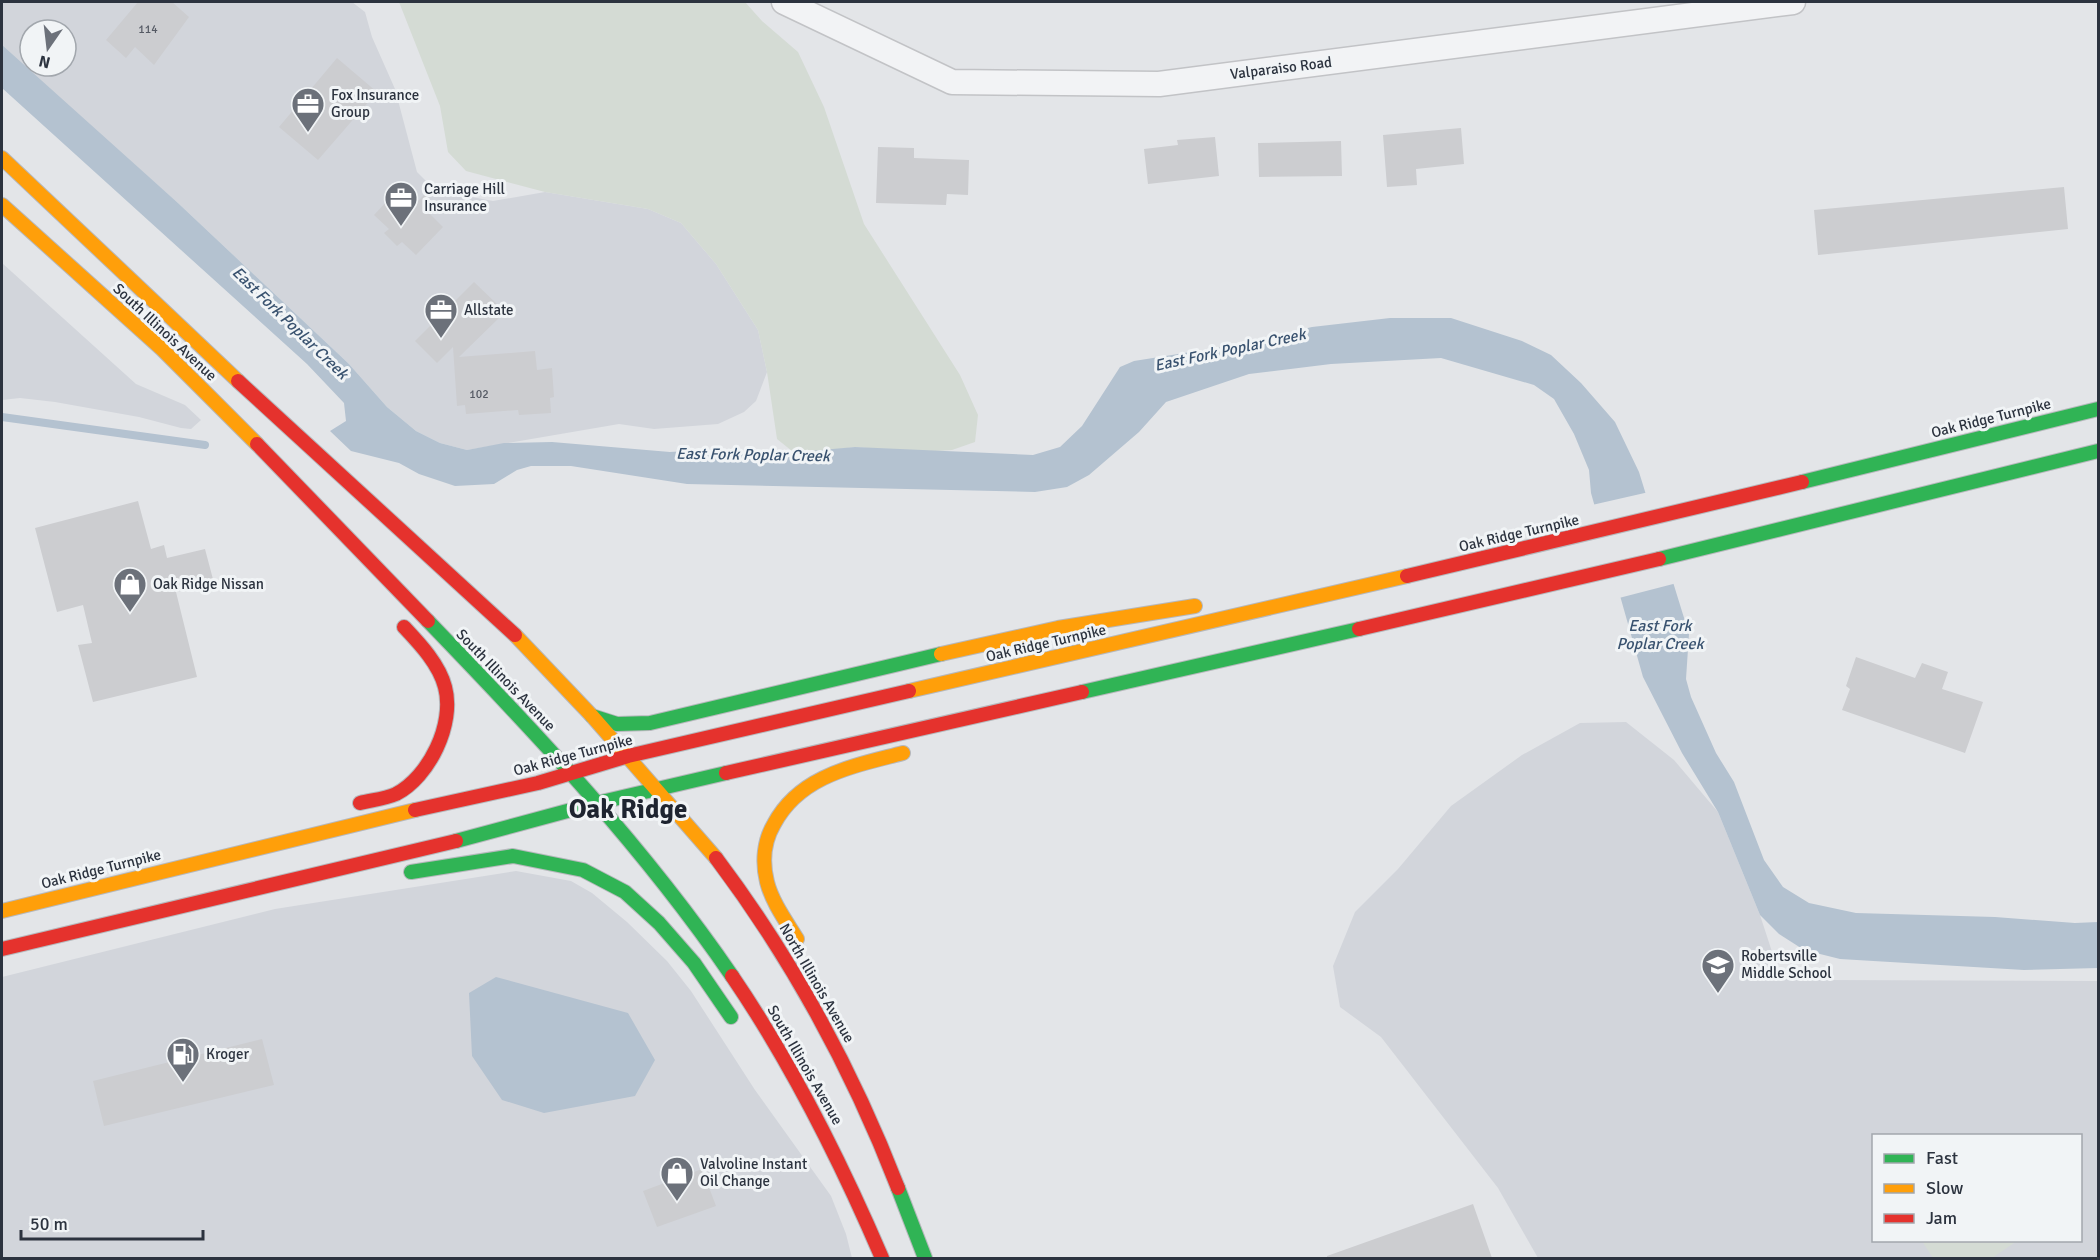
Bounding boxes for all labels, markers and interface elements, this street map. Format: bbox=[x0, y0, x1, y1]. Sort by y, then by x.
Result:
north arrow bbox=[18, 18, 78, 78]
house number: 114 bbox=[138, 22, 158, 37]
text: N bbox=[37, 51, 52, 73]
street label: Valparaiso Road bbox=[1229, 53, 1333, 83]
office icon: Fox Insurance Group bbox=[290, 86, 326, 133]
place label: Fox Insurance Group bbox=[331, 86, 419, 121]
office icon: Carriage Hill Insurance bbox=[383, 180, 419, 227]
place label: Carriage Hill Insurance bbox=[424, 180, 505, 215]
water label: East Fork Poplar Creek bbox=[228, 262, 354, 385]
street label: South Illinois Avenue bbox=[110, 279, 220, 385]
office icon: Allstate bbox=[423, 292, 459, 339]
place label: Allstate bbox=[464, 301, 514, 319]
water label: East Fork Poplar Creek bbox=[1153, 324, 1309, 376]
house number: 102 bbox=[469, 387, 489, 402]
street label: Oak Ridge Turnpike bbox=[1929, 394, 2053, 442]
water label: East Fork Poplar Creek bbox=[676, 444, 832, 466]
street label: Oak Ridge Turnpike bbox=[1457, 510, 1581, 556]
shop icon: Oak Ridge Nissan bbox=[112, 566, 148, 613]
place label: Oak Ridge Nissan bbox=[153, 575, 264, 593]
water label: East Fork Poplar Creek bbox=[1617, 616, 1705, 654]
street label: Oak Ridge Turnpike bbox=[984, 620, 1108, 666]
street label: South Illinois Avenue bbox=[453, 625, 559, 735]
street label: Oak Ridge Turnpike bbox=[511, 730, 635, 780]
district label: Oak Ridge bbox=[569, 793, 687, 826]
street label: Oak Ridge Turnpike bbox=[39, 845, 163, 893]
street label: North Illinois Avenue bbox=[776, 920, 858, 1046]
school or university icon: Robertsville Middle School bbox=[1700, 947, 1736, 994]
place label: Robertsville Middle School bbox=[1741, 947, 1832, 982]
street label: South Illinois Avenue bbox=[763, 1002, 847, 1128]
fuel station icon: Kroger bbox=[165, 1036, 201, 1083]
place label: Kroger bbox=[206, 1045, 249, 1063]
legend bbox=[1872, 1134, 2082, 1242]
text: Fast bbox=[1926, 1147, 1958, 1169]
shop icon: Valvoline Instant Oil Change bbox=[659, 1155, 695, 1202]
place label: Valvoline Instant Oil Change bbox=[700, 1155, 807, 1190]
text: Slow bbox=[1926, 1177, 1963, 1199]
scale bar bbox=[21, 1203, 202, 1241]
text: Jam bbox=[1926, 1207, 1957, 1229]
text: 50 m bbox=[30, 1213, 68, 1235]

